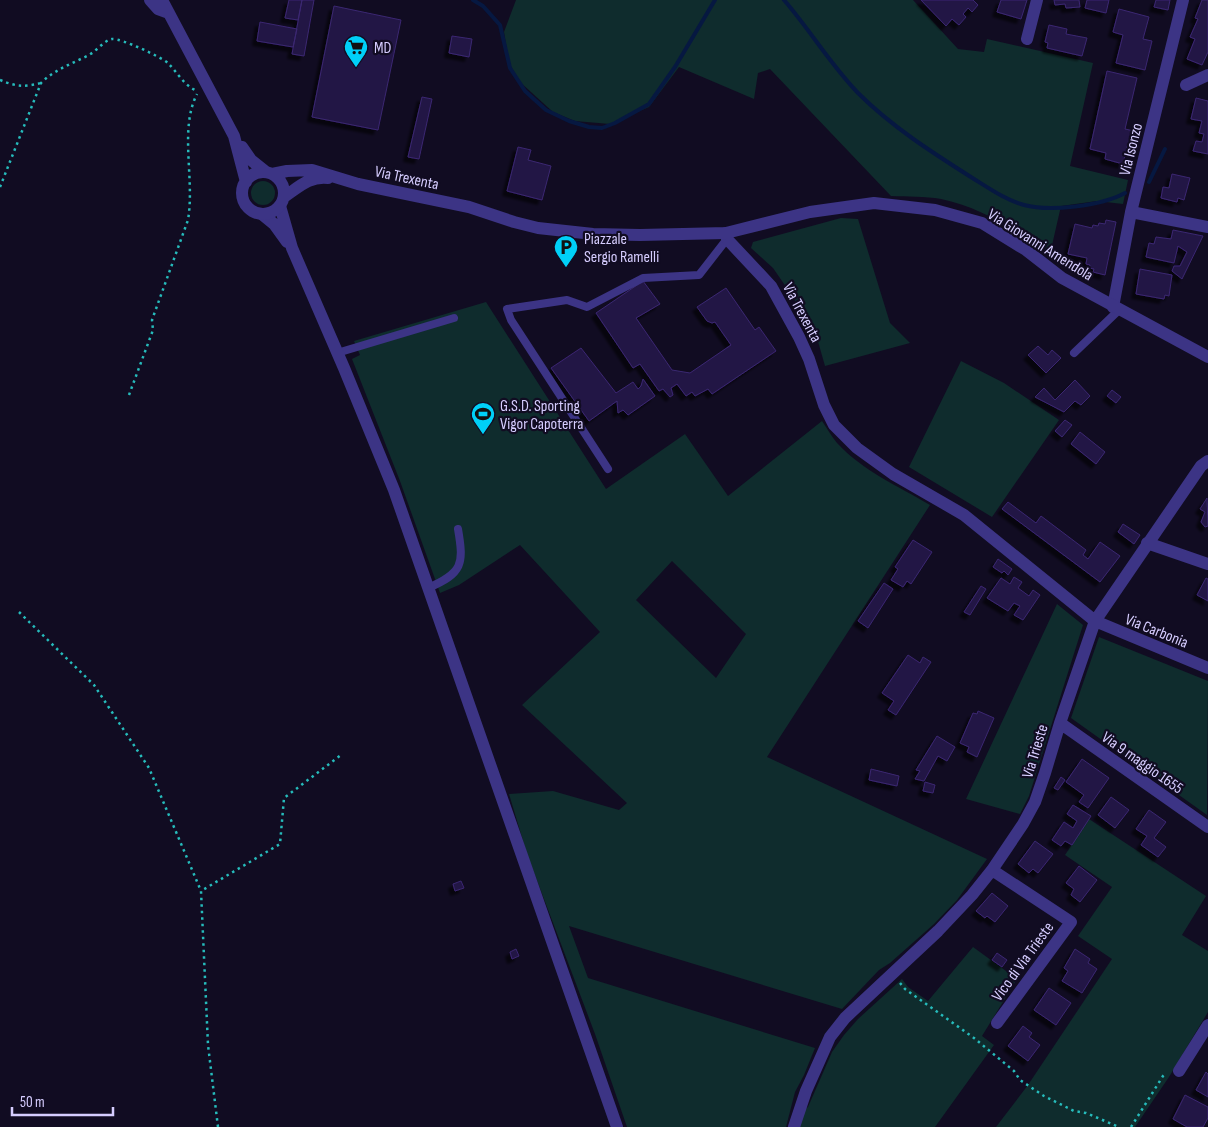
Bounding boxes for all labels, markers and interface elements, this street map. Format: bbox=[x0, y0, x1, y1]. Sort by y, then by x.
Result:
supermarket icon: MD bbox=[343, 34, 369, 68]
place label: MD bbox=[374, 39, 392, 58]
street label: Via Isonzo bbox=[1116, 121, 1147, 178]
street label: Via Trexenta bbox=[373, 162, 440, 195]
street label: Via Giovanni Amendola bbox=[984, 205, 1096, 285]
place label: Piazzale Sergio Ramelli bbox=[584, 230, 659, 267]
parking icon: Piazzale Sergio Ramelli bbox=[553, 234, 579, 268]
street label: Via Trexenta bbox=[778, 280, 825, 346]
place label: G.S.D. Sporting Vigor Capoterra bbox=[500, 397, 583, 434]
sports icon: G.S.D. Sporting Vigor Capoterra bbox=[470, 401, 496, 435]
street label: Via Carbonia bbox=[1122, 610, 1191, 653]
street label: Via Trieste bbox=[1018, 722, 1053, 781]
street label: Via 9 maggio 1655 bbox=[1098, 728, 1187, 798]
street label: Vico di Via Trieste bbox=[988, 919, 1058, 1005]
scale bar bbox=[12, 1084, 114, 1116]
text: 50 m bbox=[20, 1093, 45, 1112]

